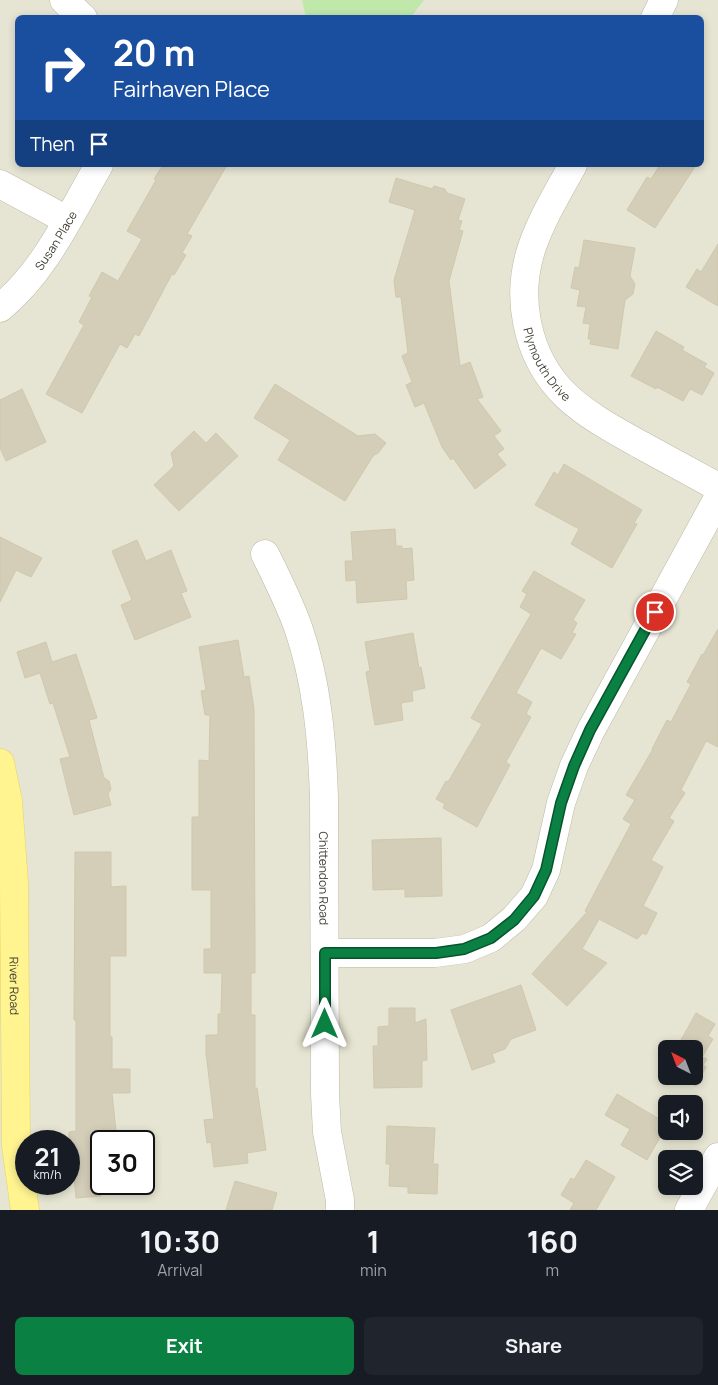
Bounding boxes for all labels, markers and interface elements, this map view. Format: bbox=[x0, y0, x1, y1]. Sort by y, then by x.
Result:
text: 20 m bbox=[113, 29, 195, 77]
icon: right bbox=[30, 35, 95, 100]
text: Fairhaven Place bbox=[113, 74, 270, 104]
icon: arrive bbox=[85, 130, 113, 158]
text: Then bbox=[30, 131, 75, 157]
street label: Susan Place bbox=[30, 207, 80, 273]
street label: Plymouth Drive bbox=[520, 326, 575, 405]
pin bbox=[634, 591, 676, 633]
icon: arrive bbox=[641, 598, 669, 626]
street label: Chittendon Road bbox=[316, 831, 333, 925]
street label: River Road bbox=[6, 957, 24, 1015]
position arrow bbox=[298, 997, 350, 1049]
north arrow bbox=[658, 1040, 702, 1085]
map controls bbox=[658, 1040, 703, 1195]
button: sound bbox=[658, 1095, 703, 1140]
speed limit sign: 30 bbox=[90, 1130, 155, 1195]
text: 21 bbox=[35, 1139, 60, 1174]
button: layers bbox=[658, 1150, 703, 1195]
text: km/h bbox=[34, 1166, 61, 1183]
text: 10:30 bbox=[140, 1221, 220, 1262]
text: 1 bbox=[367, 1221, 380, 1262]
text: 160 bbox=[527, 1221, 578, 1262]
text: Arrival bbox=[157, 1259, 203, 1281]
text: min bbox=[360, 1259, 387, 1281]
text: m bbox=[546, 1259, 559, 1281]
button: Exit bbox=[15, 1317, 354, 1375]
button: Share bbox=[364, 1317, 703, 1375]

